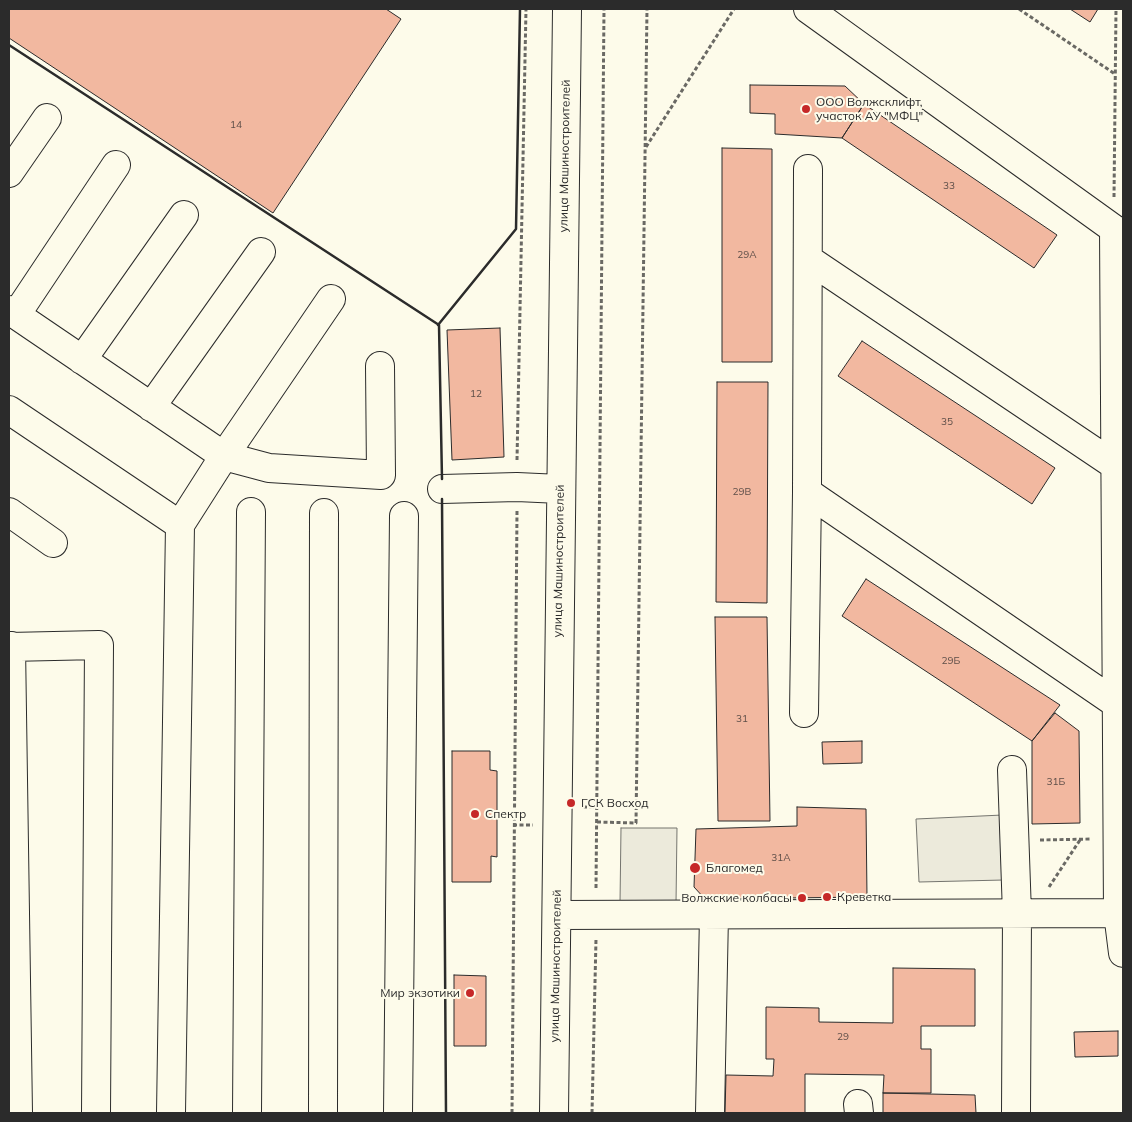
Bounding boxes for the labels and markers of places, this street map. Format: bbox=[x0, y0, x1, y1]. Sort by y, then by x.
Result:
place label: ООО Волжсклифт, участок АУ "МФЦ" bbox=[816, 95, 923, 123]
marker: ООО Волжсклифт, участок АУ "МФЦ" bbox=[800, 103, 812, 115]
place label: ГСК Восход bbox=[581, 796, 649, 810]
marker: ГСК Восход bbox=[565, 797, 577, 809]
place label: Спектр bbox=[485, 807, 526, 821]
marker: Спектр bbox=[469, 808, 481, 820]
marker: Благомед bbox=[688, 861, 702, 875]
place label: Благомед bbox=[706, 861, 763, 875]
place label: Креветка bbox=[837, 890, 891, 904]
place label: Волжские колбасы bbox=[681, 891, 792, 905]
marker: Креветка bbox=[821, 891, 833, 903]
marker: Волжские колбасы bbox=[796, 892, 808, 904]
place label: Мир экзотики bbox=[380, 986, 460, 1000]
marker: Мир экзотики bbox=[464, 987, 476, 999]

